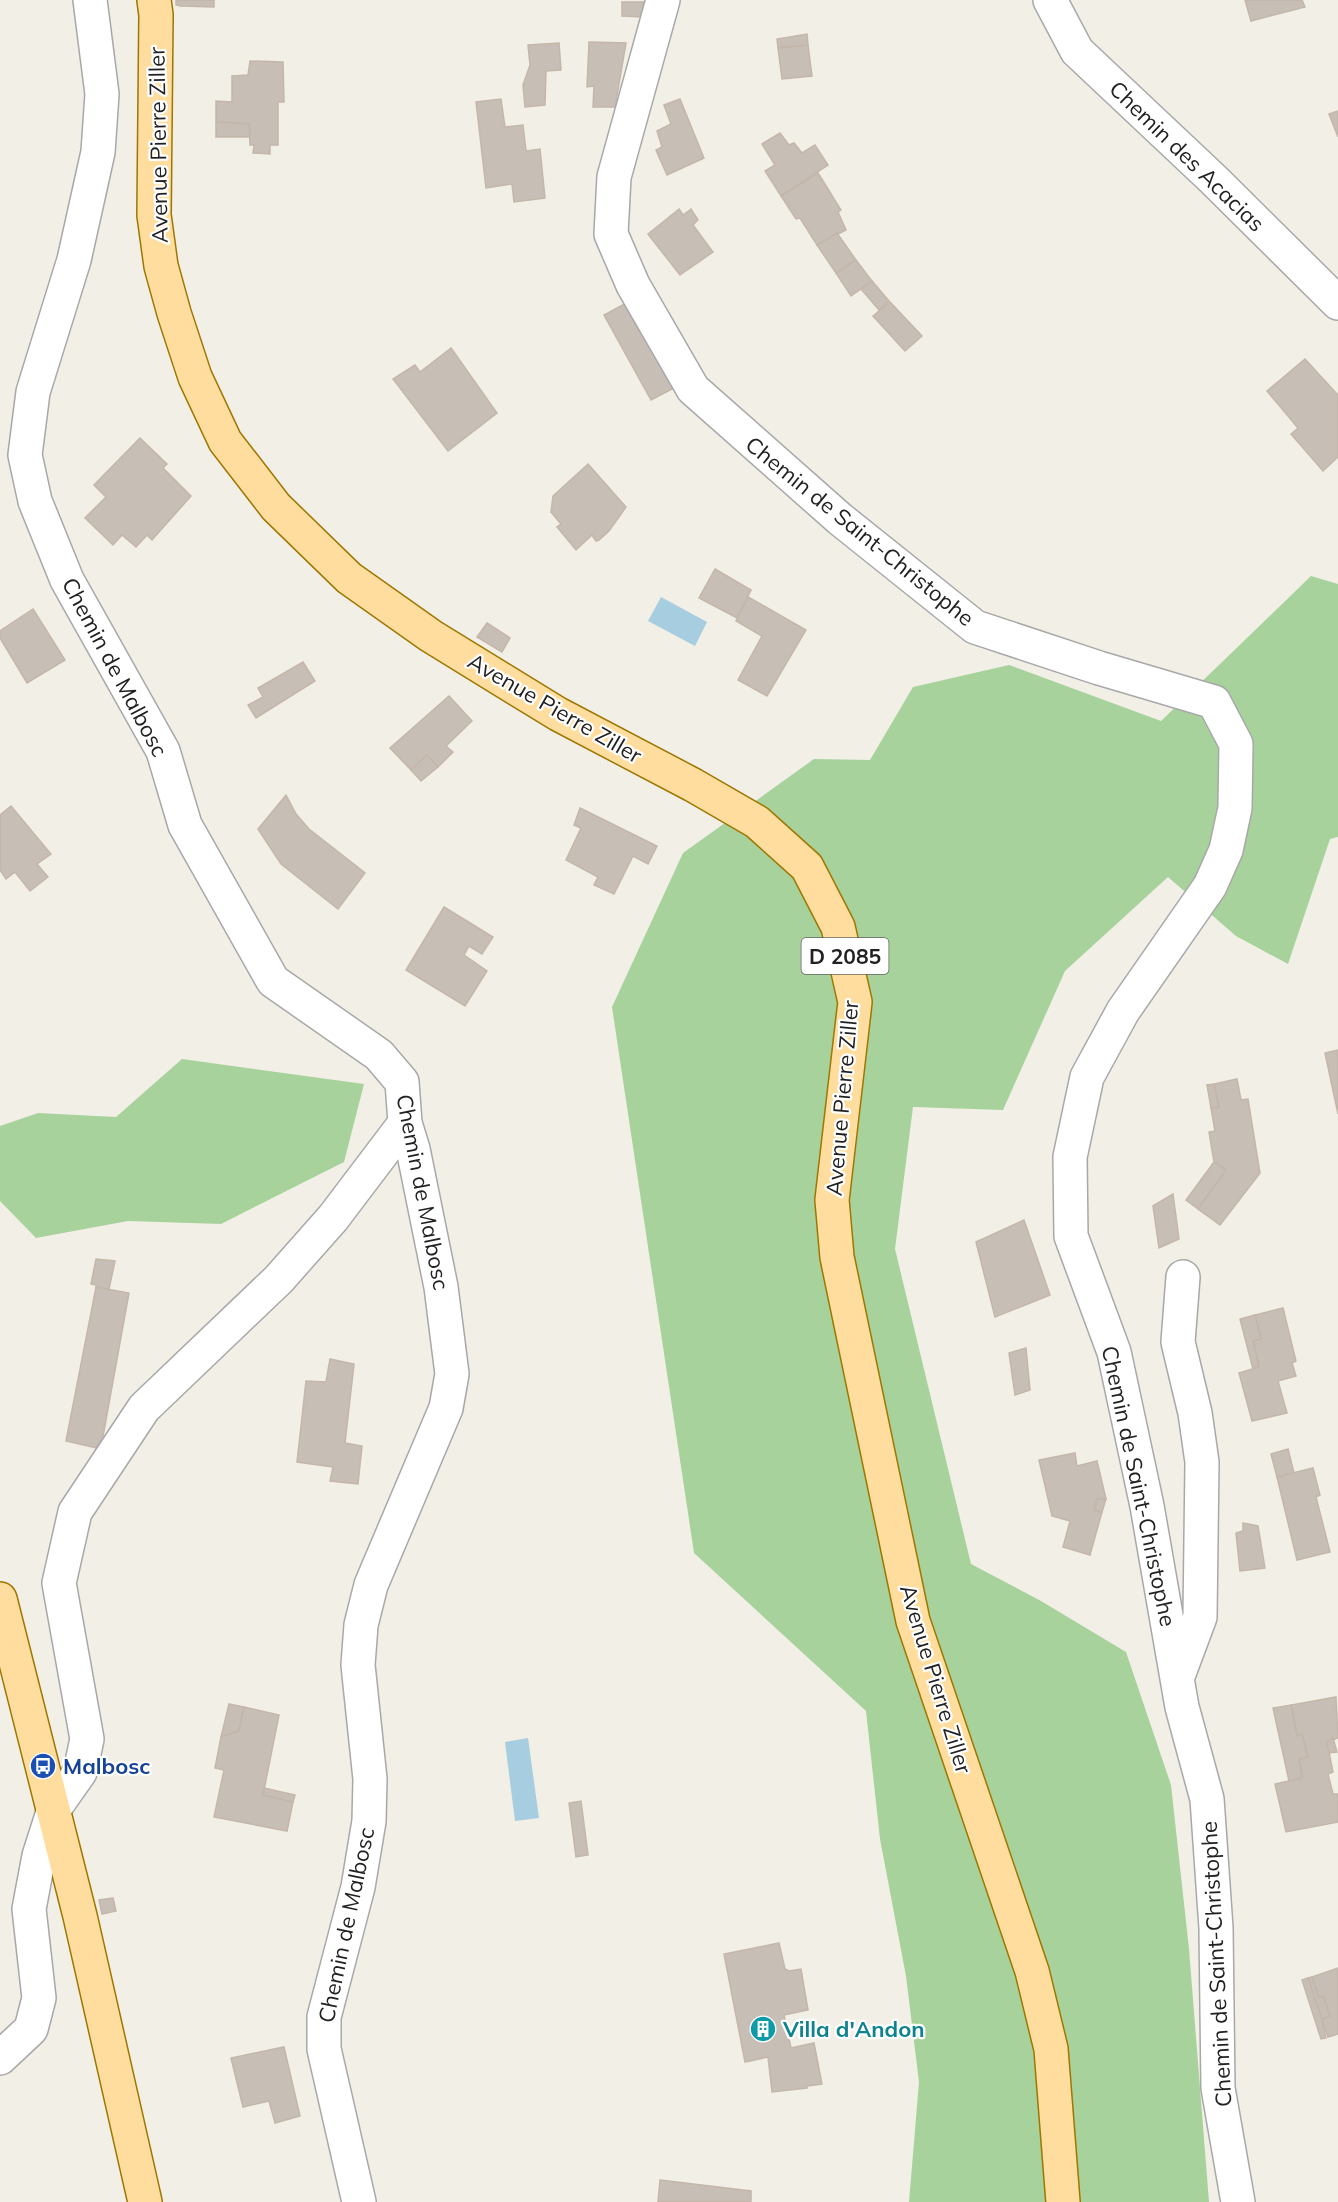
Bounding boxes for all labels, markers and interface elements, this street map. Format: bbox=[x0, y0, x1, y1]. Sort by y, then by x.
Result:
street label: Avenue Pierre Ziller bbox=[142, 47, 174, 243]
street label: Chemin des Acacias bbox=[1103, 75, 1271, 237]
street label: Chemin de Saint-Christophe bbox=[740, 430, 980, 632]
street label: Chemin de Malbosc bbox=[56, 573, 174, 761]
street label: Avenue Pierre Ziller bbox=[463, 647, 647, 769]
road number: D 2085 bbox=[802, 938, 888, 974]
street label: Avenue Pierre Ziller bbox=[820, 999, 864, 1197]
street label: Chemin de Malbosc bbox=[390, 1092, 456, 1292]
street label: Chemin de Saint-Christophe bbox=[1096, 1343, 1182, 1629]
street label: Avenue Pierre Ziller bbox=[894, 1581, 978, 1777]
bus stop icon: Malbosc bbox=[28, 1751, 58, 1781]
place label: Malbosc bbox=[63, 1752, 150, 1780]
street label: Chemin de Saint-Christophe bbox=[1195, 1820, 1237, 2108]
street label: Chemin de Malbosc bbox=[312, 1825, 380, 2025]
building icon: Villa d'Andon bbox=[748, 2014, 778, 2044]
place label: Villa d'Andon bbox=[782, 2015, 924, 2043]

